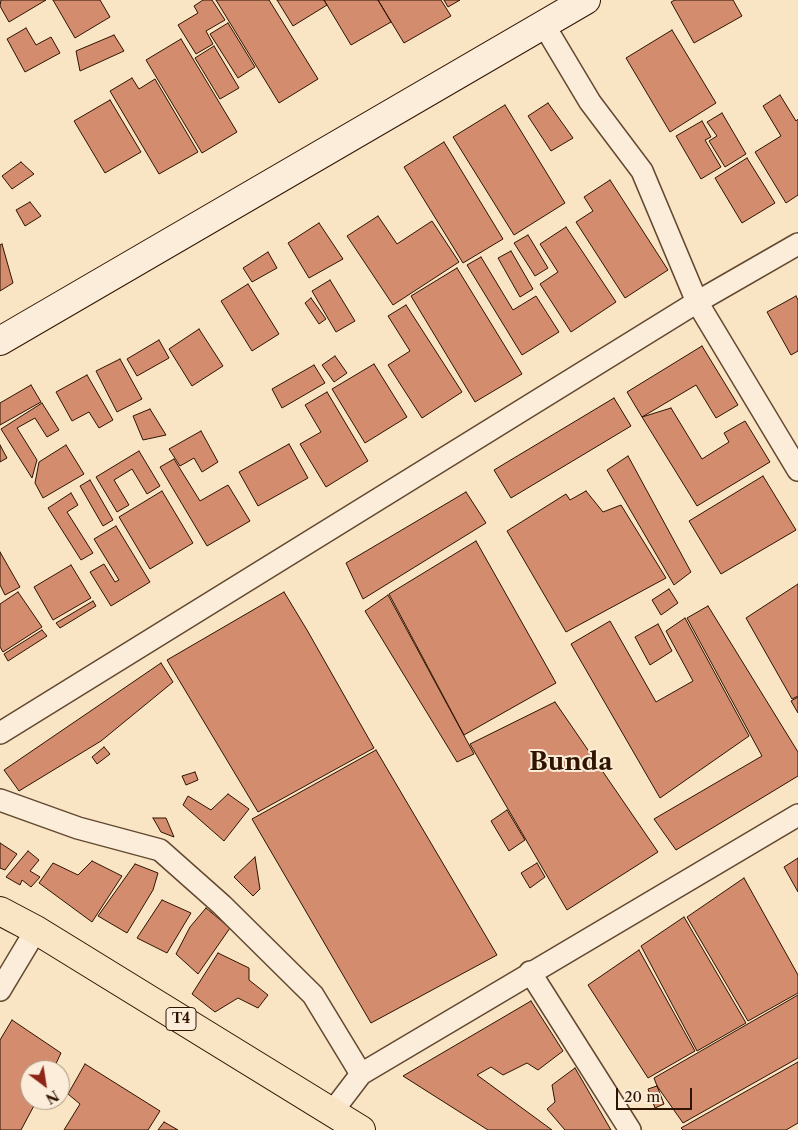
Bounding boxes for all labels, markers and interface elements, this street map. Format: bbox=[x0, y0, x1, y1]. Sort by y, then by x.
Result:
district label: Bunda bbox=[529, 748, 613, 778]
road number: T4 bbox=[166, 1008, 196, 1030]
north arrow bbox=[20, 1060, 70, 1110]
scale bar bbox=[618, 1078, 694, 1110]
text: N bbox=[42, 1086, 62, 1108]
text: 20 m bbox=[624, 1087, 660, 1106]

